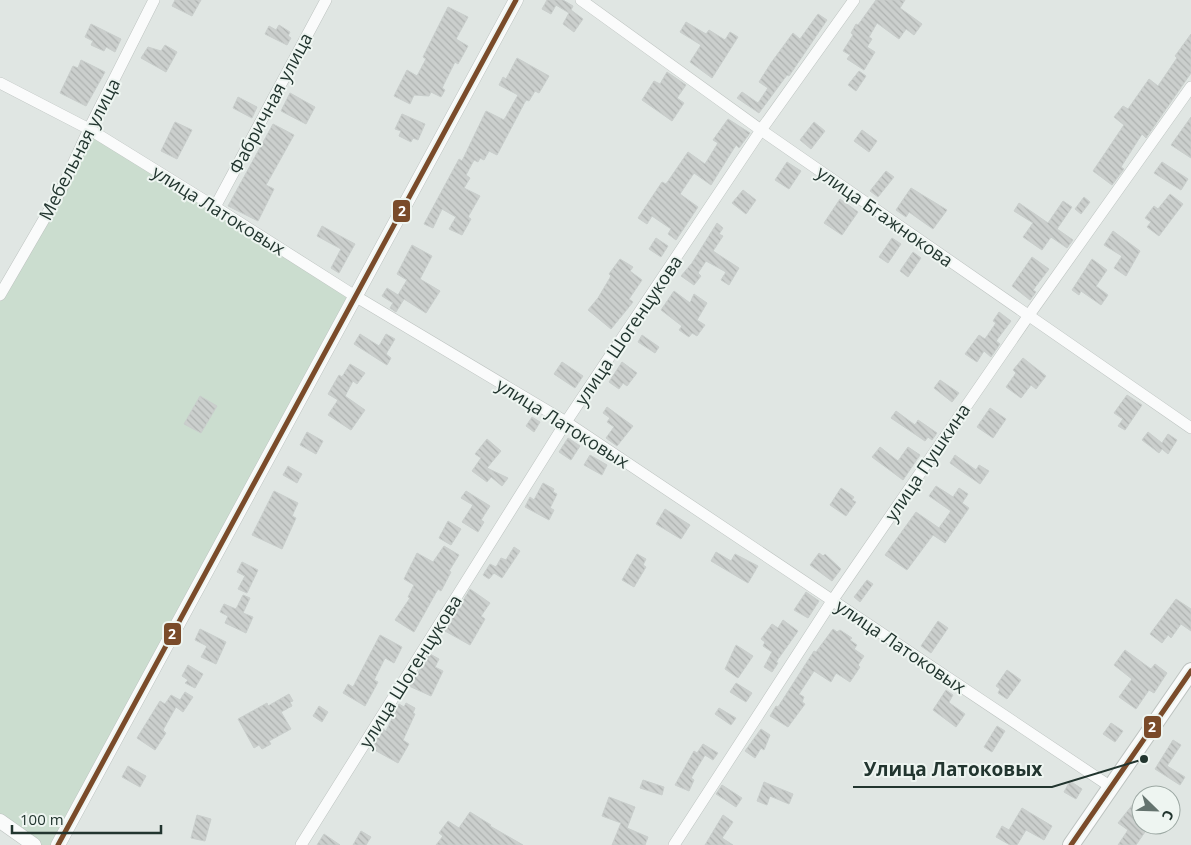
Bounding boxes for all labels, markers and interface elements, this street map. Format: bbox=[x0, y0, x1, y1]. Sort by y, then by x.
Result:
street label: Фабричная улица bbox=[223, 28, 317, 178]
street label: Мебельная улица bbox=[33, 74, 125, 224]
street label: улица Латоковых bbox=[148, 159, 290, 261]
street label: улица Бгажнокова bbox=[812, 160, 958, 272]
line badge: 2 bbox=[392, 199, 411, 223]
text: 2 bbox=[398, 201, 406, 220]
street label: улица Шогенцукова bbox=[569, 250, 687, 410]
street label: улица Латоковых bbox=[492, 372, 634, 474]
street label: улица Пушкина bbox=[879, 399, 975, 525]
street label: улица Шогенцукова bbox=[353, 590, 467, 752]
street label: улица Латоковых bbox=[831, 593, 971, 699]
line badge: 2 bbox=[163, 622, 182, 646]
text: 2 bbox=[168, 624, 176, 643]
line badge: 2 bbox=[1143, 715, 1162, 739]
text: 2 bbox=[1148, 717, 1156, 736]
callout: Улица Латоковых bbox=[853, 753, 1052, 787]
text: Улица Латоковых bbox=[864, 756, 1042, 782]
north arrow bbox=[1131, 785, 1181, 835]
scale bar bbox=[12, 802, 161, 834]
text: С bbox=[1158, 807, 1179, 823]
text: 100 m bbox=[20, 809, 64, 829]

